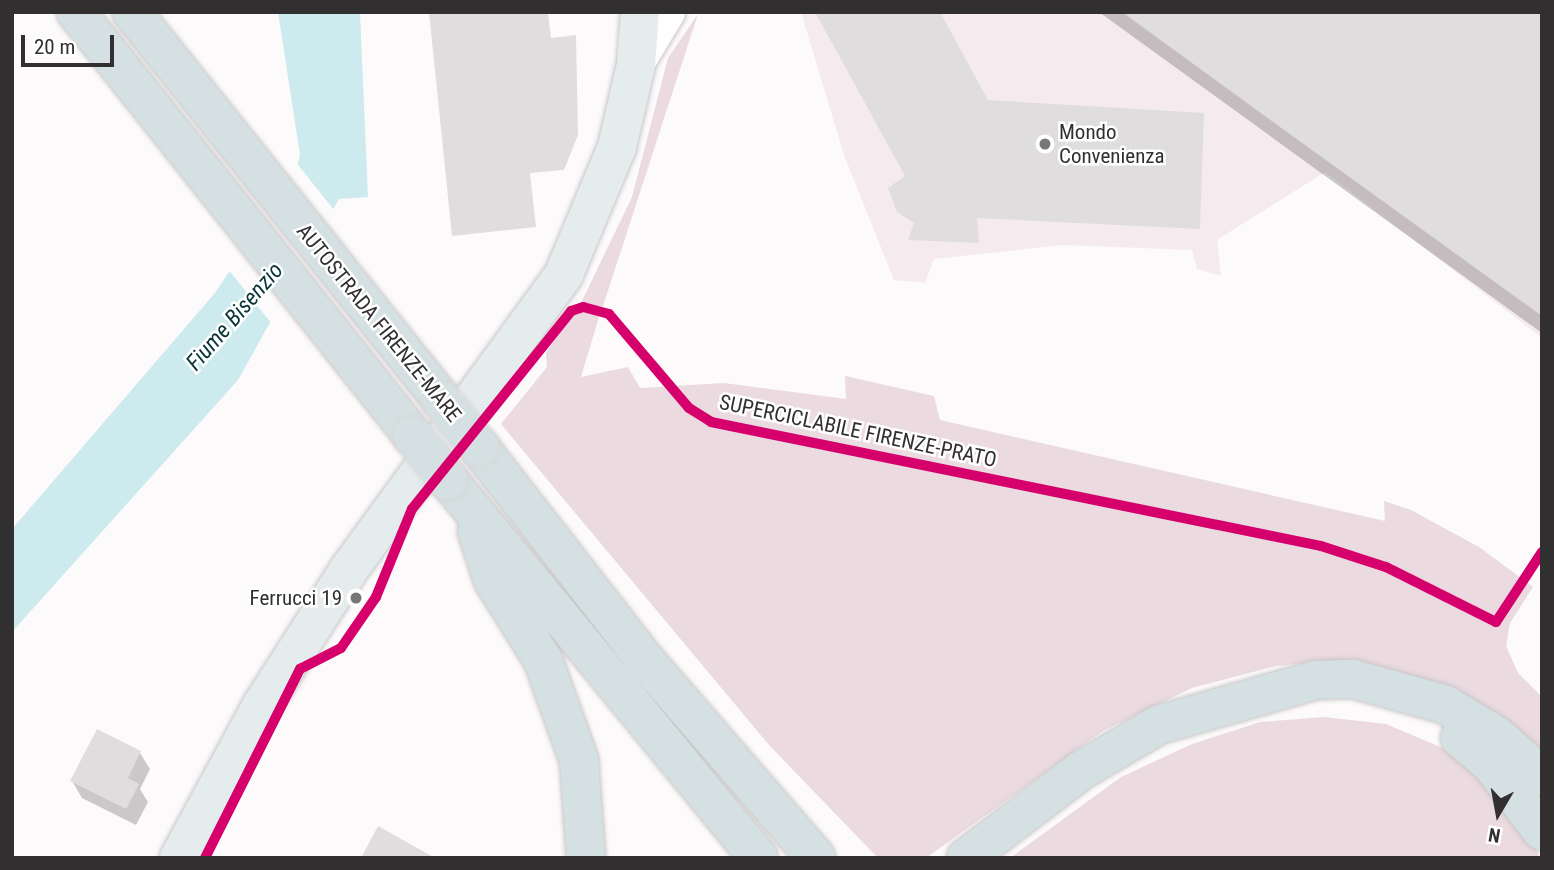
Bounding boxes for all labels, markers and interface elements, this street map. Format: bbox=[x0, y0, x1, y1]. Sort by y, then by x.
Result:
scale bar bbox=[24, 21, 117, 65]
text: 20 m bbox=[34, 35, 75, 59]
place label: Mondo Convenienza bbox=[1059, 119, 1165, 169]
marker: Mondo Convenienza bbox=[1037, 136, 1053, 152]
street label: AUTOSTRADA FIRENZE-MARE bbox=[291, 219, 467, 427]
water label: Fiume Bisenzio bbox=[181, 257, 289, 377]
street label: SUPERCICLABILE FIRENZE-PRATO bbox=[717, 389, 999, 473]
place label: Ferrucci 19 bbox=[250, 585, 342, 611]
marker: Ferrucci 19 bbox=[348, 590, 364, 606]
north arrow bbox=[1463, 779, 1533, 849]
text: N bbox=[1487, 823, 1502, 848]

